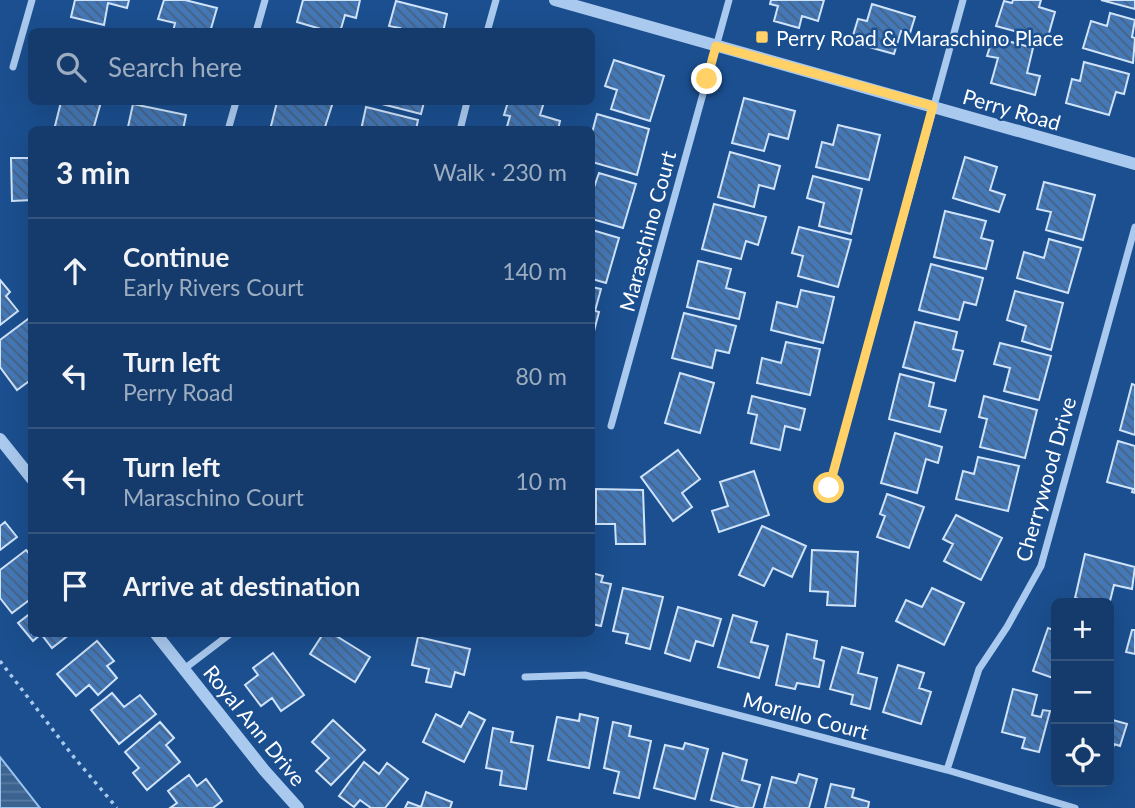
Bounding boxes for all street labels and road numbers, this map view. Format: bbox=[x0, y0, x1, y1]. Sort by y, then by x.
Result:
street label: Perry Road bbox=[960, 83, 1064, 135]
street label: Maraschino Court bbox=[614, 148, 681, 314]
street label: Cherrywood Drive bbox=[1010, 394, 1080, 564]
street label: Royal Ann Drive bbox=[199, 660, 311, 790]
street label: Morello Court bbox=[740, 686, 872, 744]

